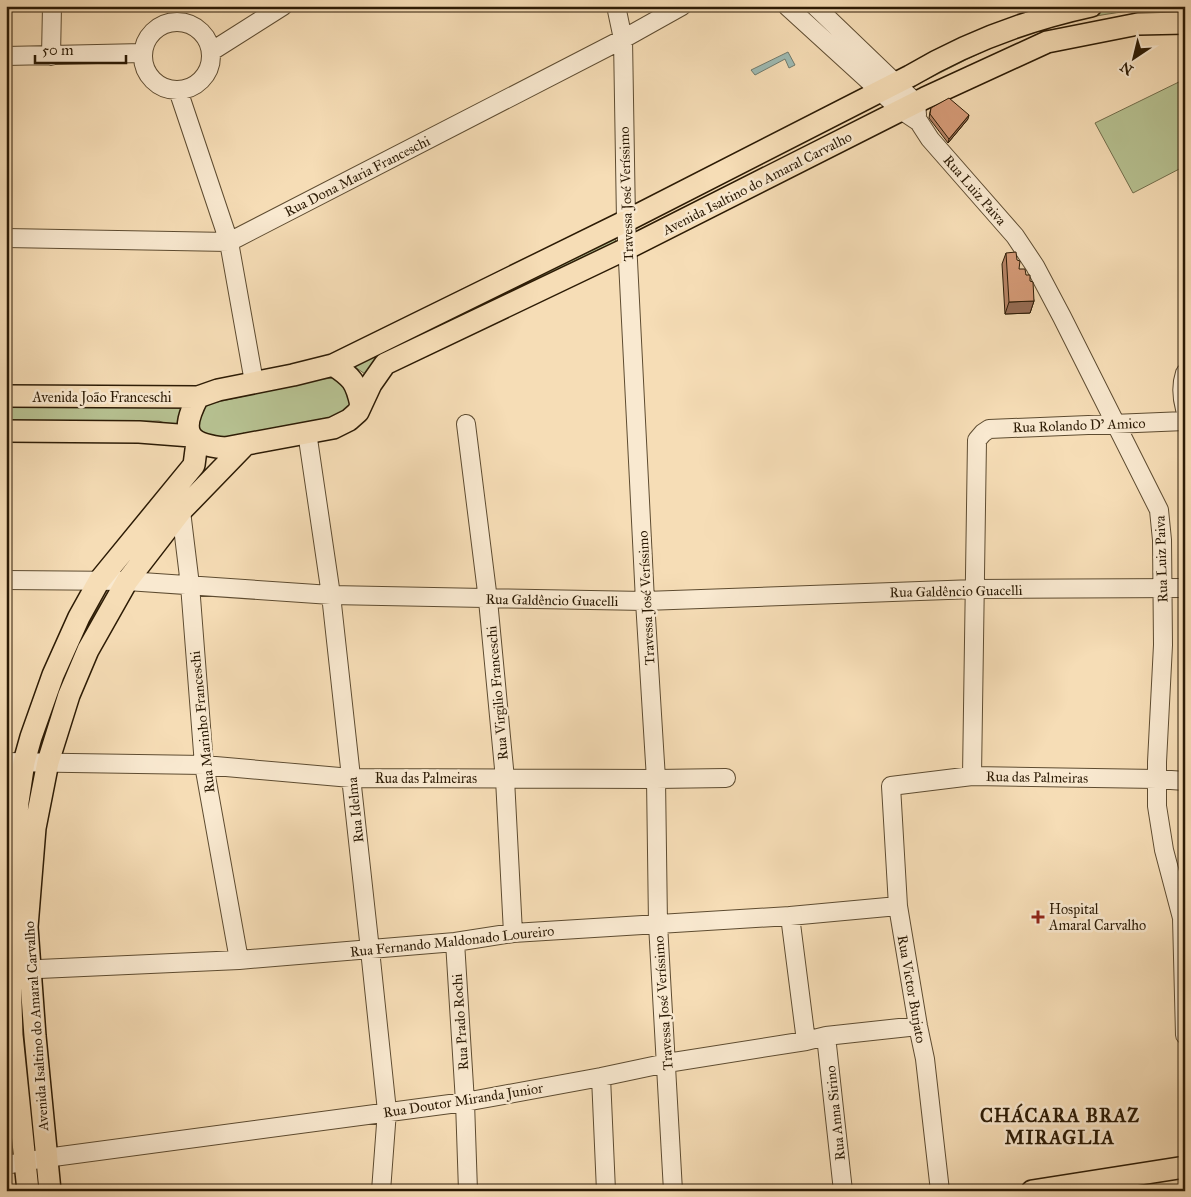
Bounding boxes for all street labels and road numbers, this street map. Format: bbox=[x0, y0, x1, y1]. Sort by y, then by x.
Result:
street label: Travessa José Veríssimo bbox=[616, 126, 638, 262]
street label: Avenida Isaltino do Amaral Carvalho bbox=[659, 128, 855, 239]
street label: Rua Dona Maria Franceschi bbox=[282, 132, 433, 221]
street label: Rua Luiz Paiva bbox=[940, 152, 1010, 229]
street label: Avenida João Franceschi bbox=[31, 389, 172, 407]
street label: Rua Rolando D' Amico bbox=[1012, 415, 1146, 436]
street label: Rua Luiz Paiva bbox=[1151, 515, 1172, 603]
street label: Travessa José Veríssimo bbox=[634, 530, 660, 666]
street label: Rua Galdêncio Guacelli bbox=[889, 582, 1023, 601]
street label: Rua Galdêncio Guacelli bbox=[485, 591, 619, 610]
street label: Rua Virgilio Franceschi bbox=[483, 625, 512, 761]
street label: Rua Marinho Franceschi bbox=[187, 650, 218, 794]
street label: Rua das Palmeiras bbox=[986, 768, 1088, 787]
street label: Rua das Palmeiras bbox=[375, 770, 477, 787]
street label: Rua Idelma bbox=[344, 776, 367, 844]
street label: Avenida Isaltino do Amaral Carvalho bbox=[21, 921, 52, 1132]
street label: Rua Fernando Maldonado Loureiro bbox=[349, 922, 555, 961]
street label: Rua Victor Burjato bbox=[894, 934, 929, 1044]
street label: Travessa José Veríssimo bbox=[650, 935, 678, 1071]
street label: Rua Prado Rochi bbox=[449, 973, 472, 1071]
street label: Rua Anna Sirino bbox=[822, 1065, 849, 1161]
street label: Rua Doutor Miranda Junior bbox=[382, 1079, 545, 1123]

